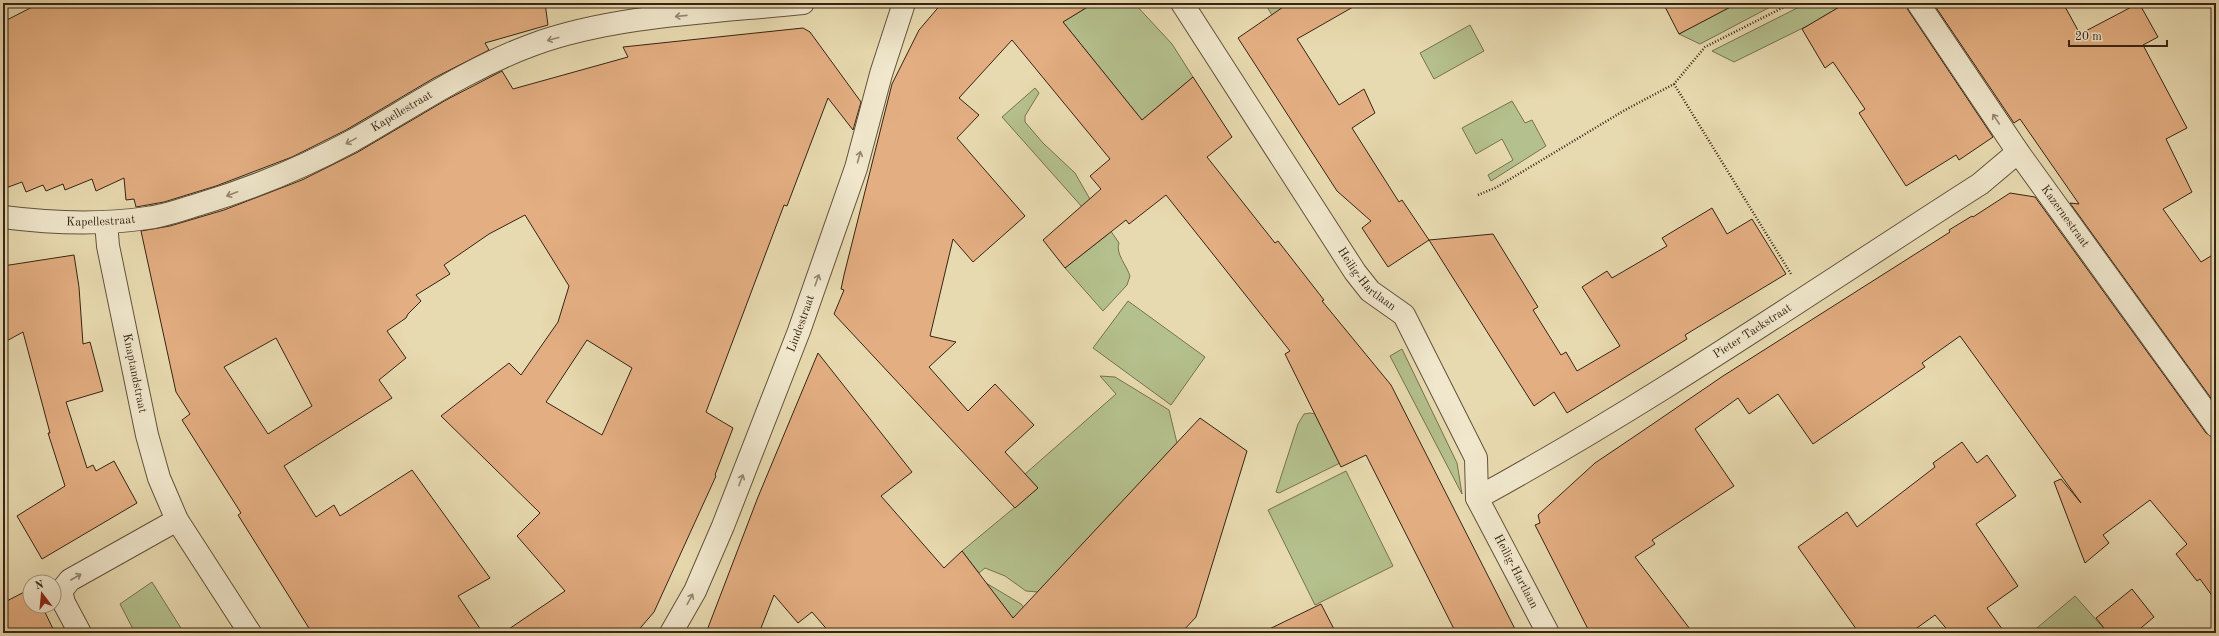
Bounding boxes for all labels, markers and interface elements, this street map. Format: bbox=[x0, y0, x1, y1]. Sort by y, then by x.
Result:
one-way arrow bbox=[675, 12, 688, 19]
scale bar bbox=[2069, 22, 2167, 48]
text: 20 m bbox=[2075, 31, 2102, 43]
one-way arrow bbox=[547, 36, 560, 43]
street label: Kapellestraat bbox=[369, 89, 435, 134]
one-way arrow bbox=[1992, 114, 2000, 125]
one-way arrow bbox=[345, 138, 357, 146]
one-way arrow bbox=[856, 150, 863, 163]
street label: Kazernestraat bbox=[2038, 183, 2091, 250]
one-way arrow bbox=[226, 190, 238, 198]
street label: Kapellestraat bbox=[66, 214, 136, 228]
street label: Heilig-Hartlaan bbox=[1335, 245, 1398, 313]
one-way arrow bbox=[814, 273, 821, 286]
street label: Lindestraat bbox=[785, 294, 817, 354]
street label: Pieter Tackstraat bbox=[1711, 302, 1794, 361]
street label: Knaptandstraat bbox=[120, 332, 148, 414]
one-way arrow bbox=[738, 474, 746, 486]
street label: Heilig-Hartlaan bbox=[1491, 533, 1540, 611]
one-way arrow bbox=[70, 572, 82, 580]
north arrow bbox=[22, 574, 62, 614]
text: N bbox=[34, 579, 46, 592]
one-way arrow bbox=[687, 593, 695, 605]

